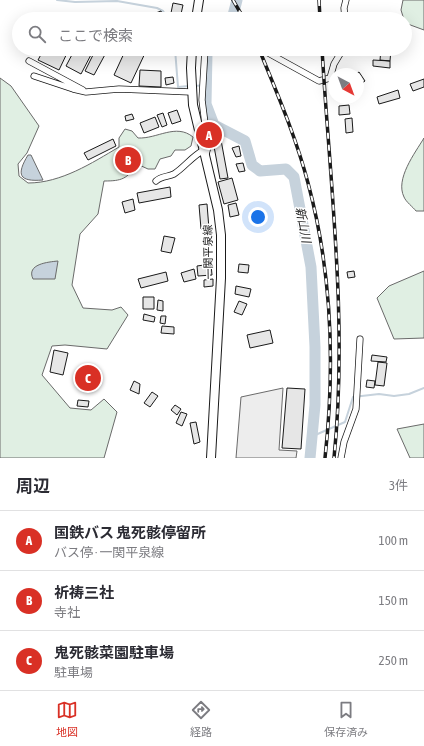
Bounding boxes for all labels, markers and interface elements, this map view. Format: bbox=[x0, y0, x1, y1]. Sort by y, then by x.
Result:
search box bbox=[12, 12, 412, 56]
icon: search bbox=[26, 23, 48, 45]
text: ここで検索 bbox=[58, 27, 133, 44]
north arrow bbox=[328, 68, 364, 104]
pin: A bbox=[196, 120, 222, 150]
pin: B bbox=[115, 145, 141, 175]
water label: 新山川 bbox=[293, 206, 314, 246]
your location bbox=[248, 207, 268, 227]
street label: 一関平泉線 bbox=[202, 224, 214, 280]
pin: C bbox=[75, 363, 101, 393]
text: 周辺 bbox=[16, 476, 50, 496]
text: 3件 bbox=[389, 478, 408, 493]
text: 国鉄バス 鬼死骸停留所 bbox=[54, 524, 206, 541]
text: A bbox=[26, 533, 32, 548]
text: 100 m bbox=[379, 533, 408, 548]
text: バス停 · 一関平泉線 bbox=[54, 545, 164, 560]
text: 祈祷三社 bbox=[54, 584, 114, 601]
text: B bbox=[26, 593, 32, 608]
text: 150 m bbox=[379, 593, 408, 608]
text: 寺社 bbox=[54, 605, 80, 620]
text: 鬼死骸菜園駐車場 bbox=[54, 644, 174, 661]
text: C bbox=[26, 653, 32, 668]
text: 250 m bbox=[379, 653, 408, 668]
text: 駐車場 bbox=[54, 665, 93, 680]
tab: 地図 bbox=[56, 699, 78, 739]
tab: 経路 bbox=[190, 699, 212, 739]
tab: 保存済み bbox=[324, 699, 368, 739]

